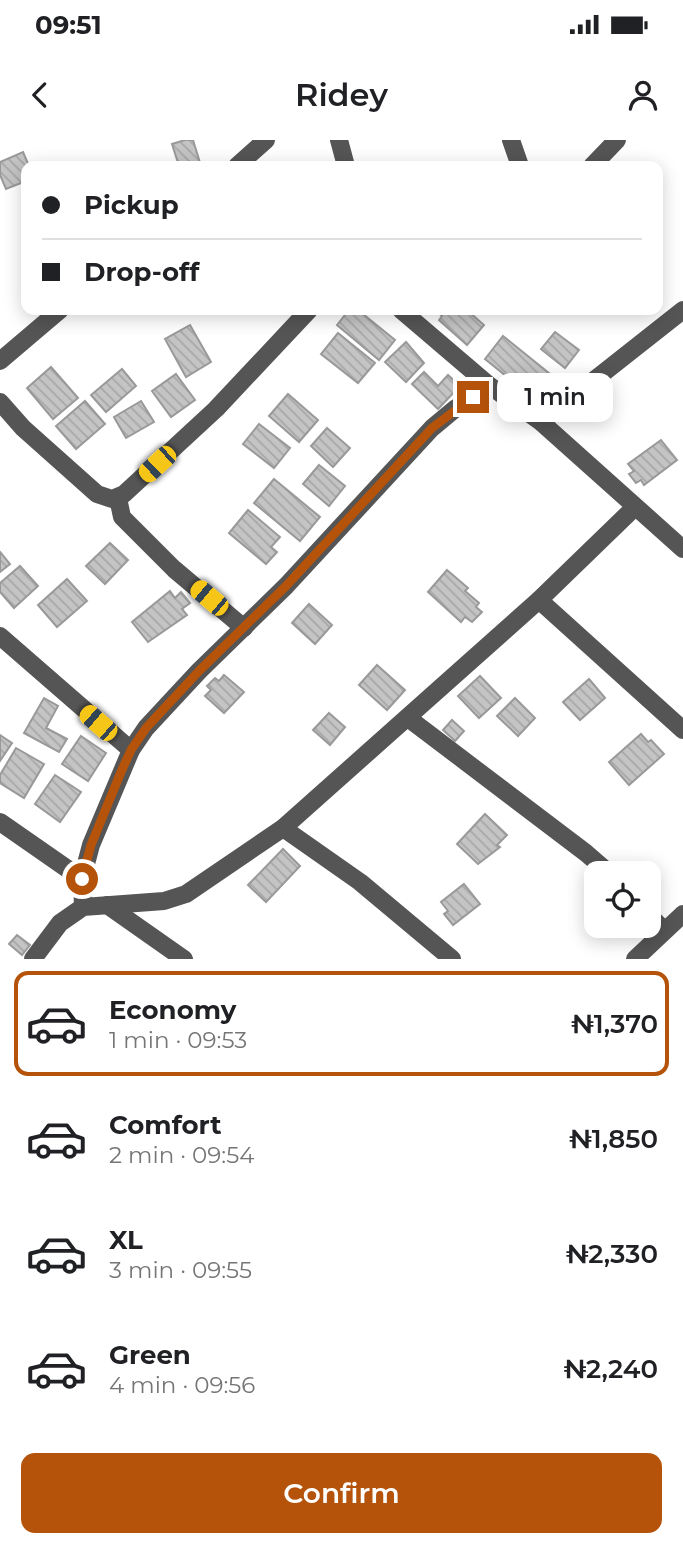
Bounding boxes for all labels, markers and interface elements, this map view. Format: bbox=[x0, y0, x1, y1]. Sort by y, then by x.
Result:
text: 09:51 bbox=[35, 9, 102, 41]
text: Ridey bbox=[295, 75, 388, 114]
icon: back bbox=[21, 76, 59, 114]
icon: person bbox=[624, 76, 662, 114]
text: Pickup bbox=[84, 189, 179, 221]
text: Drop-off bbox=[84, 256, 199, 288]
callout: 1 min bbox=[498, 372, 613, 422]
route end bbox=[457, 381, 489, 413]
text: 1 min bbox=[524, 383, 586, 411]
car bbox=[135, 442, 180, 486]
car bbox=[187, 576, 232, 620]
car bbox=[76, 701, 121, 745]
map controls bbox=[584, 861, 661, 938]
button: locate bbox=[584, 861, 661, 938]
route start bbox=[66, 863, 98, 895]
icon: car bbox=[25, 992, 88, 1055]
text: Economy bbox=[109, 994, 236, 1026]
text: ₦1,370 bbox=[571, 1008, 658, 1040]
text: 1 min · 09:53 bbox=[109, 1026, 247, 1054]
icon: car bbox=[25, 1107, 88, 1170]
text: Comfort bbox=[109, 1109, 221, 1141]
text: ₦1,850 bbox=[569, 1123, 658, 1155]
text: 2 min · 09:54 bbox=[109, 1141, 254, 1169]
icon: car bbox=[25, 1222, 88, 1285]
text: XL bbox=[109, 1224, 143, 1256]
text: ₦2,330 bbox=[565, 1238, 658, 1270]
text: 3 min · 09:55 bbox=[109, 1256, 252, 1284]
icon: car bbox=[25, 1337, 88, 1400]
text: Green bbox=[109, 1339, 191, 1371]
text: ₦2,240 bbox=[563, 1353, 658, 1385]
text: 4 min · 09:56 bbox=[109, 1371, 255, 1399]
button: Confirm bbox=[21, 1453, 662, 1533]

